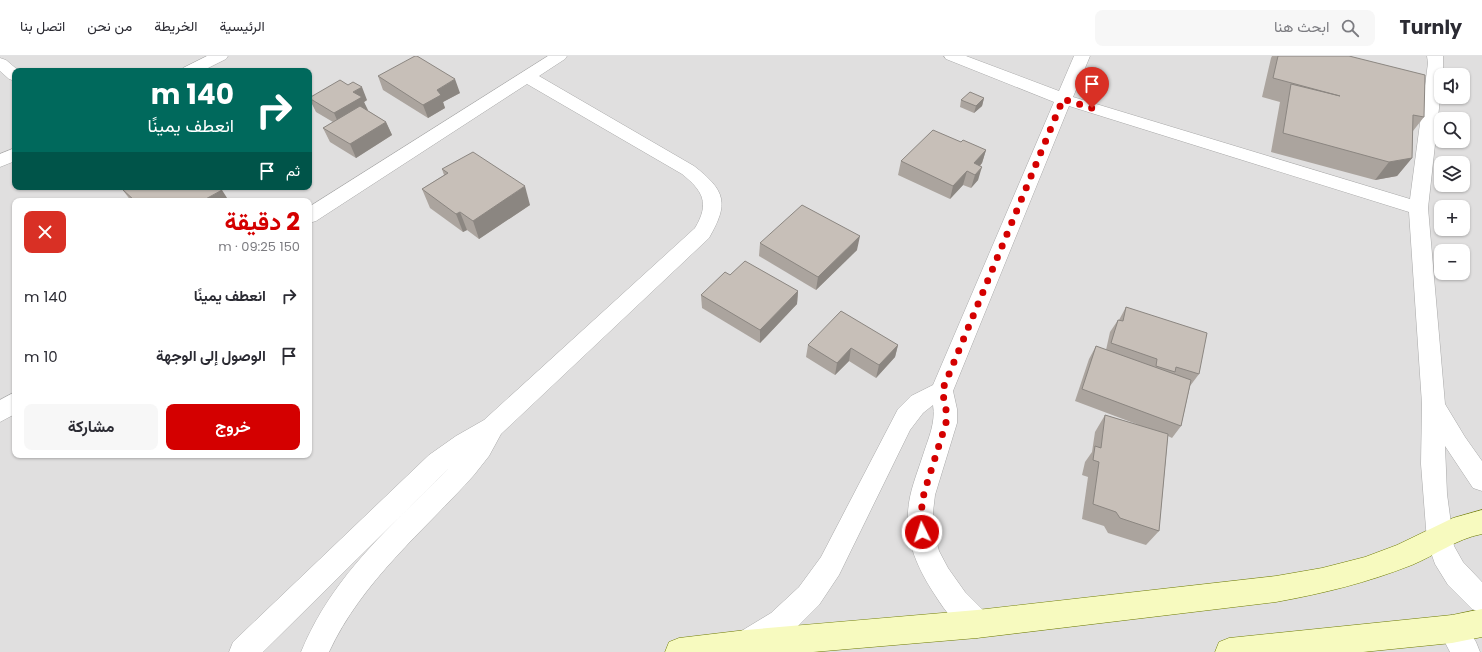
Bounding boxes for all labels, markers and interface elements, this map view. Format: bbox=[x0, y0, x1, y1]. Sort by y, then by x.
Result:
search box bbox=[1095, 10, 1375, 46]
text: Turnly bbox=[1399, 14, 1462, 41]
text: اتصل بنا bbox=[20, 16, 65, 36]
text: من نحن bbox=[87, 16, 132, 36]
text: الخريطة bbox=[154, 16, 197, 36]
text: الرئيسية bbox=[219, 16, 265, 36]
text: ابحث هنا bbox=[1274, 16, 1329, 37]
icon: search bbox=[1339, 17, 1361, 39]
pin bbox=[1075, 67, 1109, 108]
map controls bbox=[1434, 68, 1470, 280]
button: sound bbox=[1434, 68, 1470, 104]
icon: arrive bbox=[1081, 73, 1103, 95]
text: 140 m bbox=[151, 75, 234, 114]
icon: right bbox=[248, 84, 300, 136]
button: search bbox=[1434, 112, 1470, 148]
text: انعطف يمينًا bbox=[147, 113, 234, 138]
button: layers bbox=[1434, 156, 1470, 192]
icon: arrive bbox=[256, 160, 278, 182]
text: ثم bbox=[286, 160, 300, 181]
button: + bbox=[1434, 200, 1470, 236]
text: 2 دقيقة bbox=[225, 205, 300, 238]
button: close bbox=[24, 211, 66, 253]
text: 150 m · 09:25 bbox=[218, 237, 300, 256]
button: − bbox=[1434, 244, 1470, 280]
text: انعطف يمينًا bbox=[194, 285, 266, 306]
icon: right bbox=[278, 285, 300, 307]
text: 140 m bbox=[24, 286, 67, 307]
text: الوصول إلى الوجهة bbox=[156, 345, 266, 366]
icon: arrive bbox=[278, 345, 300, 367]
text: 10 m bbox=[24, 346, 58, 367]
button: مشاركة bbox=[24, 404, 158, 450]
button: خروج bbox=[166, 404, 300, 450]
position arrow bbox=[901, 511, 943, 553]

